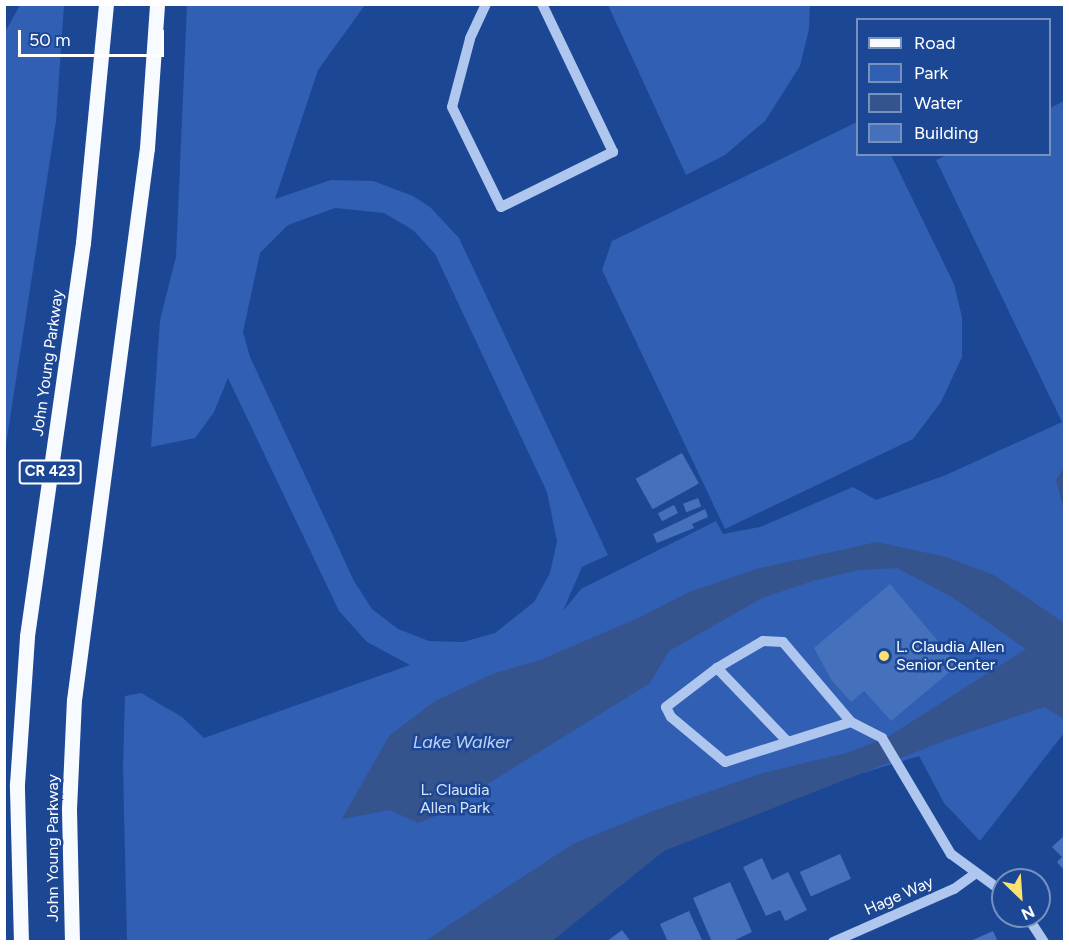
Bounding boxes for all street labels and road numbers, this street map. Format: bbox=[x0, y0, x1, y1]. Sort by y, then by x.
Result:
street label: John Young Parkway bbox=[28, 289, 68, 437]
road number: CR 423 bbox=[19, 460, 82, 484]
street label: John Young Parkway bbox=[43, 774, 63, 922]
street label: Hage Way bbox=[862, 872, 936, 920]

